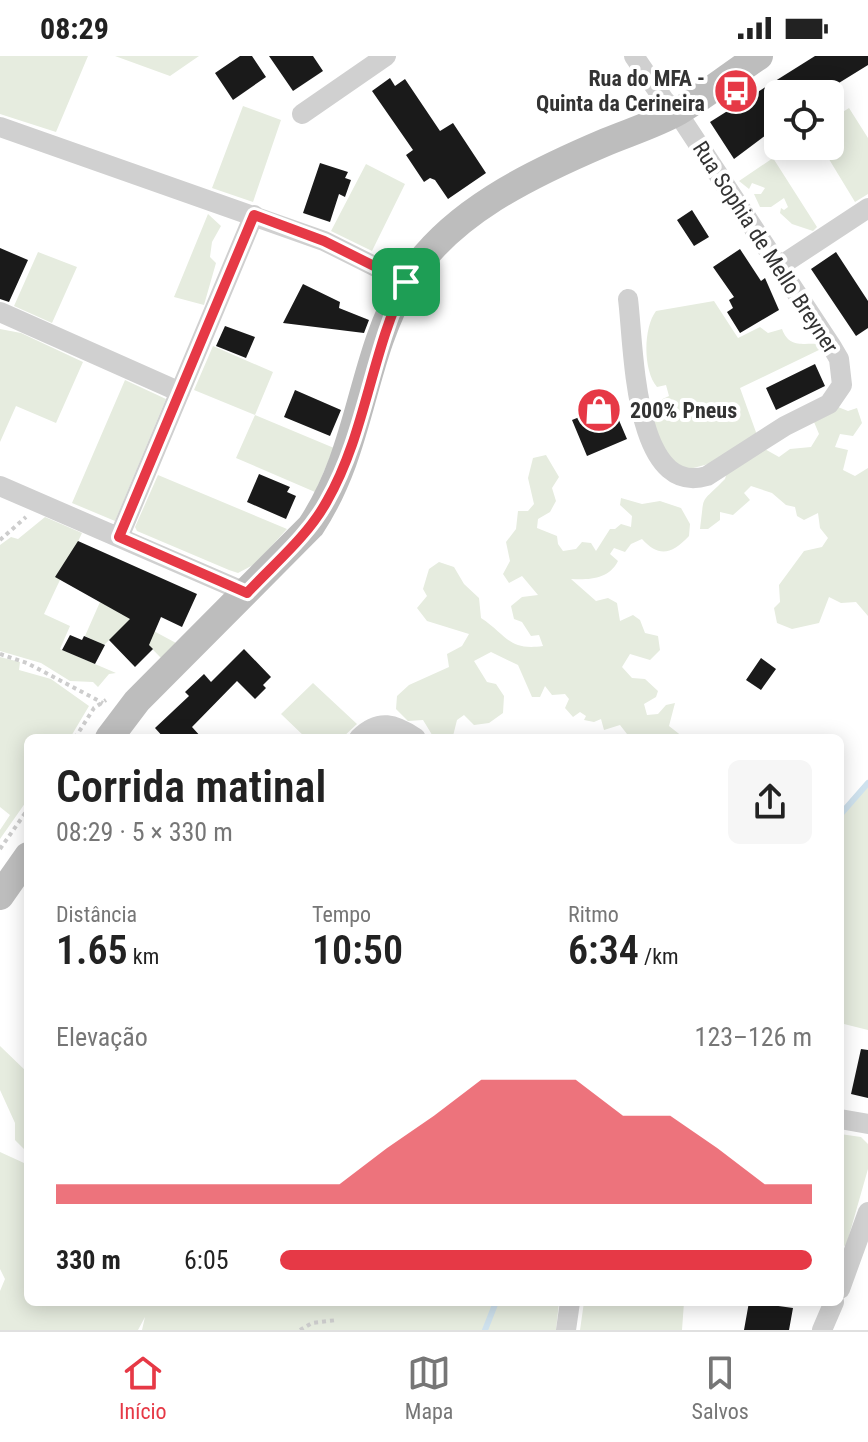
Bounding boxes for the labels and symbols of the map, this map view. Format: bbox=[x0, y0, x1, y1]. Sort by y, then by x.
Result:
place label: Rua do MFA - Quinta da Cerineira bbox=[536, 66, 705, 116]
bus stop icon: Rua do MFA - Quinta da Cerineira bbox=[712, 67, 760, 115]
street label: Rua Sophia de Mello Breyner bbox=[688, 137, 844, 358]
pin bbox=[372, 248, 440, 316]
shop icon: 200% Pneus bbox=[575, 386, 623, 434]
place label: 200% Pneus bbox=[630, 398, 737, 423]

